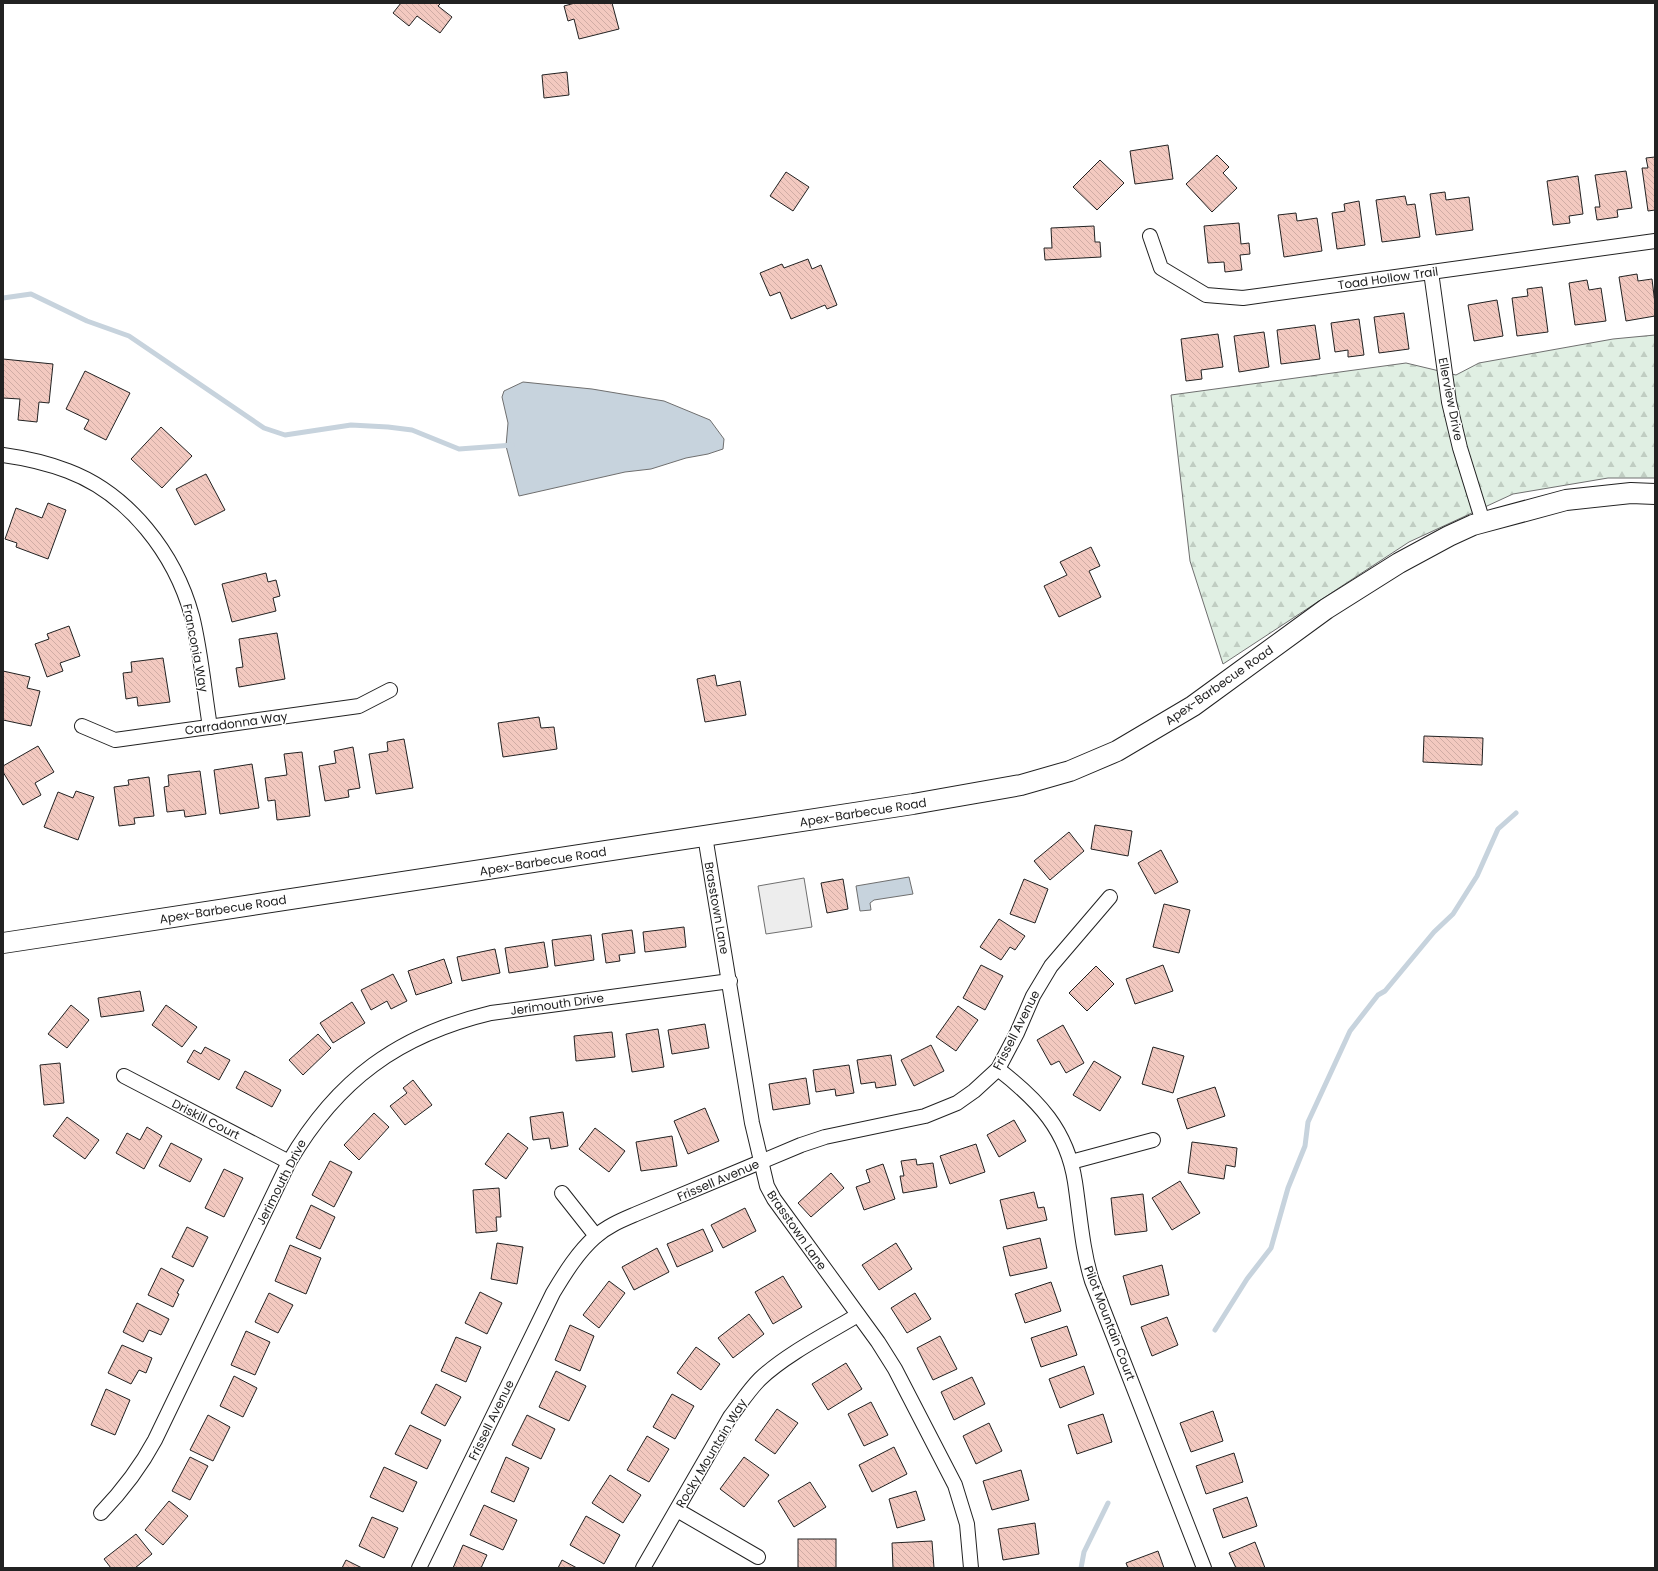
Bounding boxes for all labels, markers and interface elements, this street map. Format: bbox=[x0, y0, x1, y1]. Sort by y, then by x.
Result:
street label: Toad Hollow Trail bbox=[1337, 263, 1439, 293]
street label: Ellerview Drive bbox=[1435, 356, 1467, 442]
street label: Franconia Way bbox=[179, 602, 213, 694]
street label: Apex-Barbecue Road bbox=[1162, 641, 1276, 729]
street label: Carradonna Way bbox=[184, 707, 289, 739]
street label: Apex-Barbecue Road bbox=[798, 794, 928, 830]
street label: Apex-Barbecue Road bbox=[478, 843, 608, 879]
street label: Brasstown Lane bbox=[700, 860, 734, 956]
street label: Apex-Barbecue Road bbox=[158, 891, 288, 927]
street label: Frissell Avenue bbox=[989, 987, 1043, 1073]
street label: Jerimouth Drive bbox=[509, 989, 605, 1019]
street label: Driskill Court bbox=[169, 1095, 243, 1143]
street label: Jerimouth Drive bbox=[252, 1136, 310, 1228]
street label: Frissell Avenue bbox=[674, 1155, 762, 1205]
street label: Brasstown Lane bbox=[763, 1187, 831, 1273]
street label: Pilot Mountain Court bbox=[1080, 1263, 1140, 1383]
street label: Frissell Avenue bbox=[464, 1377, 518, 1463]
street label: Rocky Mountain Way bbox=[672, 1395, 751, 1511]

